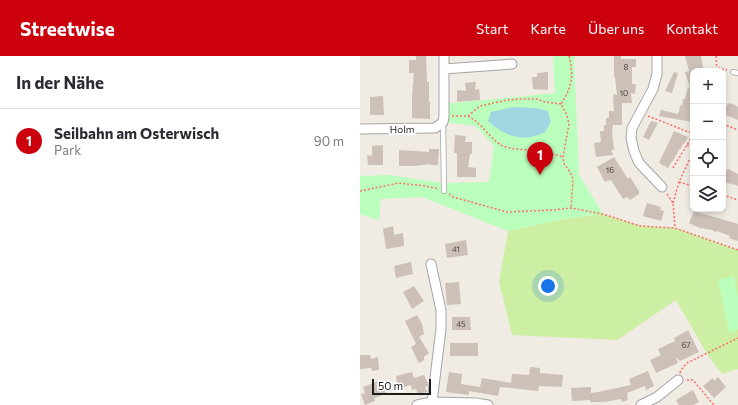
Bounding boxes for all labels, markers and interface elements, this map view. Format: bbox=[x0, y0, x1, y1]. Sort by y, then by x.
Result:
text: Streetwise bbox=[20, 17, 115, 40]
text: Start bbox=[476, 20, 509, 37]
text: Karte bbox=[531, 20, 566, 37]
text: Über uns bbox=[588, 20, 644, 37]
text: Kontakt bbox=[666, 20, 718, 37]
house number: 8 bbox=[624, 62, 629, 72]
map controls bbox=[690, 68, 726, 212]
button: + bbox=[690, 68, 726, 104]
text: In der Nähe bbox=[16, 72, 104, 93]
house number: 10 bbox=[620, 88, 628, 98]
button: − bbox=[690, 104, 726, 140]
street label: Holm bbox=[390, 123, 414, 135]
text: Seilbahn am Osterwisch bbox=[54, 124, 219, 142]
text: 1 bbox=[26, 133, 32, 149]
text: 90 m bbox=[314, 133, 344, 149]
button: locate bbox=[690, 140, 726, 176]
text: Park bbox=[54, 142, 81, 158]
pin: 1 bbox=[527, 142, 553, 175]
house number: 16 bbox=[606, 165, 614, 175]
button: layers bbox=[690, 176, 726, 212]
house number: 41 bbox=[452, 244, 460, 254]
your location bbox=[538, 276, 558, 296]
house number: 45 bbox=[456, 319, 466, 329]
house number: 67 bbox=[681, 340, 691, 350]
scale bar bbox=[372, 377, 431, 396]
text: 50 m bbox=[378, 379, 403, 392]

